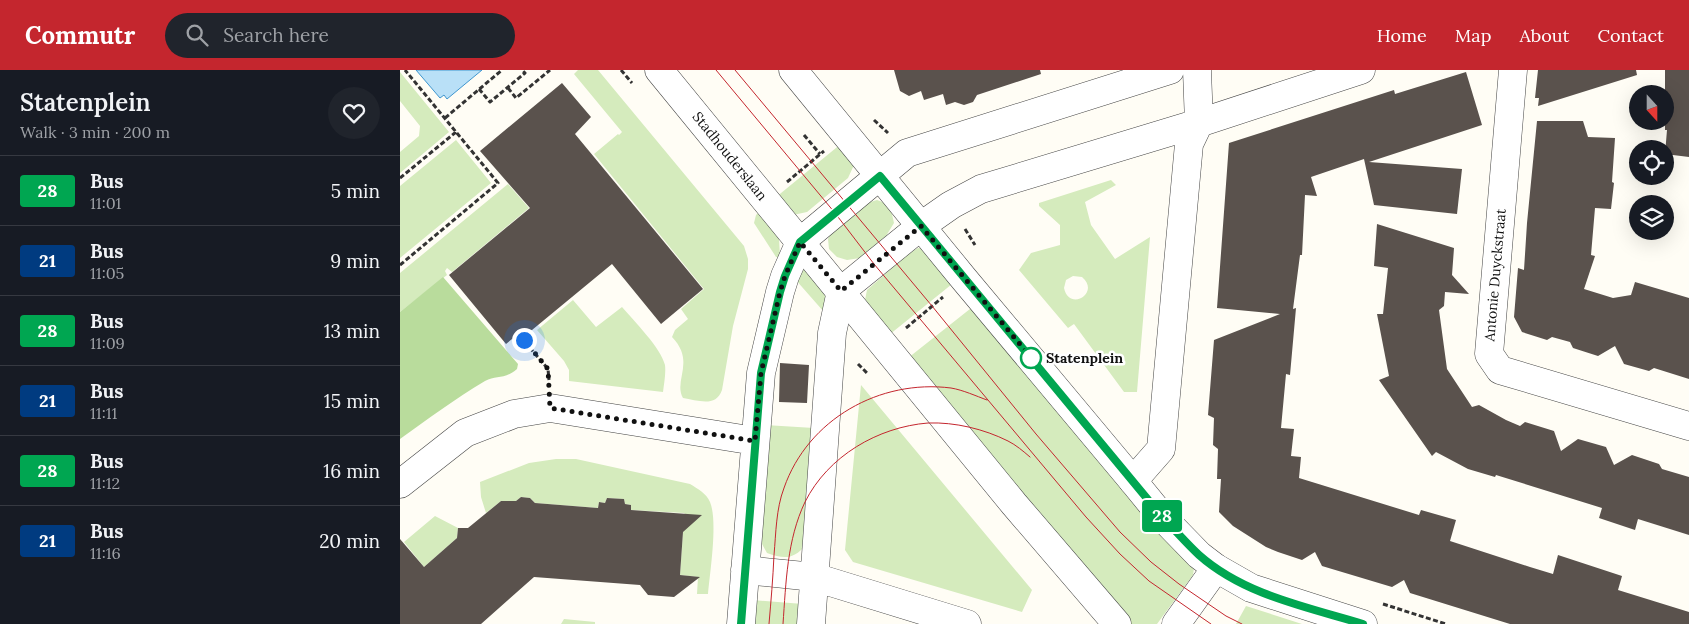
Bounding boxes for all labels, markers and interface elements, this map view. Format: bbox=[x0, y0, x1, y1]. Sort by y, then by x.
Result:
search box bbox=[165, 13, 515, 58]
text: Commutr bbox=[25, 20, 135, 51]
icon: search bbox=[183, 21, 211, 49]
text: Search here bbox=[223, 23, 329, 47]
text: Home bbox=[1377, 24, 1427, 47]
text: Map bbox=[1455, 24, 1491, 47]
text: About bbox=[1519, 24, 1569, 47]
text: Contact bbox=[1597, 24, 1664, 47]
north arrow bbox=[1629, 85, 1674, 130]
map controls bbox=[1629, 85, 1674, 240]
text: Statenplein bbox=[20, 87, 151, 118]
button: heart bbox=[328, 87, 380, 139]
street label: Stadhouderslaan bbox=[689, 108, 772, 204]
text: Walk · 3 min · 200 m bbox=[20, 122, 170, 142]
button: locate bbox=[1629, 140, 1674, 185]
text: Bus bbox=[90, 169, 123, 193]
text: 28 bbox=[38, 179, 57, 202]
text: 5 min bbox=[331, 179, 380, 203]
text: 11:01 bbox=[90, 193, 121, 213]
button: layers bbox=[1629, 195, 1674, 240]
street label: Antonie Duyckstraat bbox=[1480, 207, 1510, 343]
text: Bus bbox=[90, 239, 123, 263]
text: 21 bbox=[39, 249, 56, 272]
text: 9 min bbox=[330, 249, 380, 273]
text: 11:05 bbox=[90, 263, 124, 283]
text: Bus bbox=[90, 309, 123, 333]
text: 28 bbox=[38, 319, 57, 342]
text: 13 min bbox=[324, 319, 380, 343]
your location bbox=[512, 328, 537, 353]
text: 11:09 bbox=[90, 333, 125, 353]
marker: Statenplein bbox=[1020, 347, 1042, 369]
place label: Statenplein bbox=[1046, 349, 1123, 367]
text: Bus bbox=[90, 379, 123, 403]
text: 21 bbox=[39, 389, 56, 412]
text: 15 min bbox=[324, 389, 380, 413]
text: 11:11 bbox=[90, 403, 117, 423]
text: Bus bbox=[90, 449, 123, 473]
text: 28 bbox=[38, 459, 57, 482]
text: 16 min bbox=[323, 459, 380, 483]
text: 11:12 bbox=[90, 473, 120, 493]
line badge: 28 bbox=[1140, 500, 1184, 532]
text: 28 bbox=[1152, 504, 1172, 527]
text: Bus bbox=[90, 519, 123, 543]
text: 21 bbox=[39, 529, 56, 552]
text: 20 min bbox=[319, 529, 380, 553]
text: 11:16 bbox=[90, 543, 121, 563]

